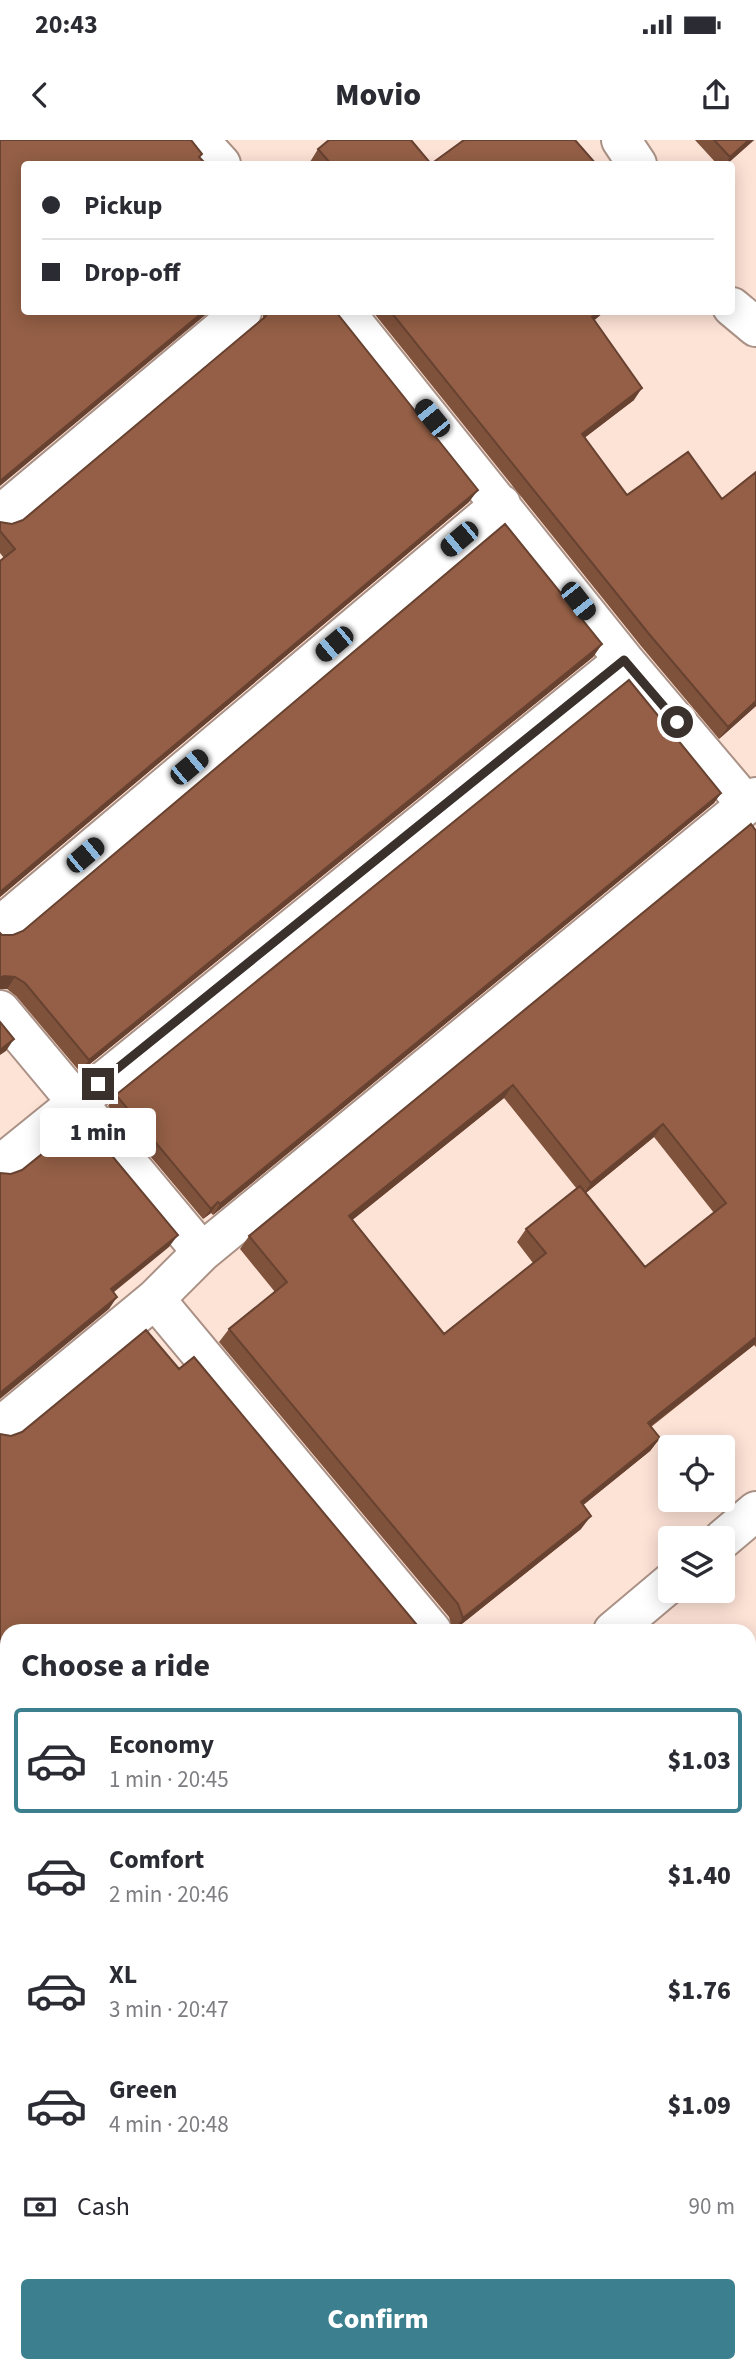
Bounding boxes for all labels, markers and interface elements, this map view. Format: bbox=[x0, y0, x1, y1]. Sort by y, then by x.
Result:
text: 20:43 bbox=[35, 6, 98, 43]
text: Movio bbox=[335, 72, 421, 118]
icon: back bbox=[21, 76, 59, 114]
icon: share bbox=[697, 76, 735, 114]
text: Pickup bbox=[84, 187, 162, 224]
text: Drop-off bbox=[84, 254, 180, 291]
car bbox=[411, 395, 454, 441]
car bbox=[437, 517, 482, 561]
car bbox=[557, 578, 600, 624]
car bbox=[312, 622, 357, 666]
route start bbox=[661, 706, 693, 738]
car bbox=[167, 745, 212, 789]
car bbox=[63, 833, 108, 877]
route end bbox=[82, 1068, 114, 1100]
callout: 1 min bbox=[40, 1108, 156, 1158]
text: 1 min bbox=[70, 1116, 126, 1149]
map controls bbox=[658, 1435, 735, 1603]
button: locate bbox=[658, 1435, 735, 1512]
button: layers bbox=[658, 1526, 735, 1603]
text: Choose a ride bbox=[21, 1643, 210, 1689]
text: Economy bbox=[109, 1726, 214, 1763]
icon: car bbox=[25, 1729, 88, 1792]
text: $1.03 bbox=[667, 1742, 731, 1779]
text: 1 min · 20:45 bbox=[109, 1763, 229, 1796]
text: Comfort bbox=[109, 1841, 204, 1878]
icon: car bbox=[25, 1844, 88, 1907]
text: $1.40 bbox=[667, 1857, 731, 1894]
text: 2 min · 20:46 bbox=[109, 1878, 229, 1911]
text: XL bbox=[109, 1956, 137, 1993]
icon: car bbox=[25, 1959, 88, 2022]
text: $1.76 bbox=[667, 1972, 731, 2009]
text: 3 min · 20:47 bbox=[109, 1993, 229, 2026]
text: Green bbox=[109, 2071, 177, 2108]
icon: car bbox=[25, 2074, 88, 2137]
text: $1.09 bbox=[667, 2087, 731, 2124]
text: 4 min · 20:48 bbox=[109, 2108, 229, 2141]
icon: cash bbox=[21, 2188, 59, 2226]
text: Cash bbox=[77, 2188, 130, 2225]
text: 90 m bbox=[688, 2190, 735, 2223]
button: Confirm bbox=[21, 2279, 735, 2359]

